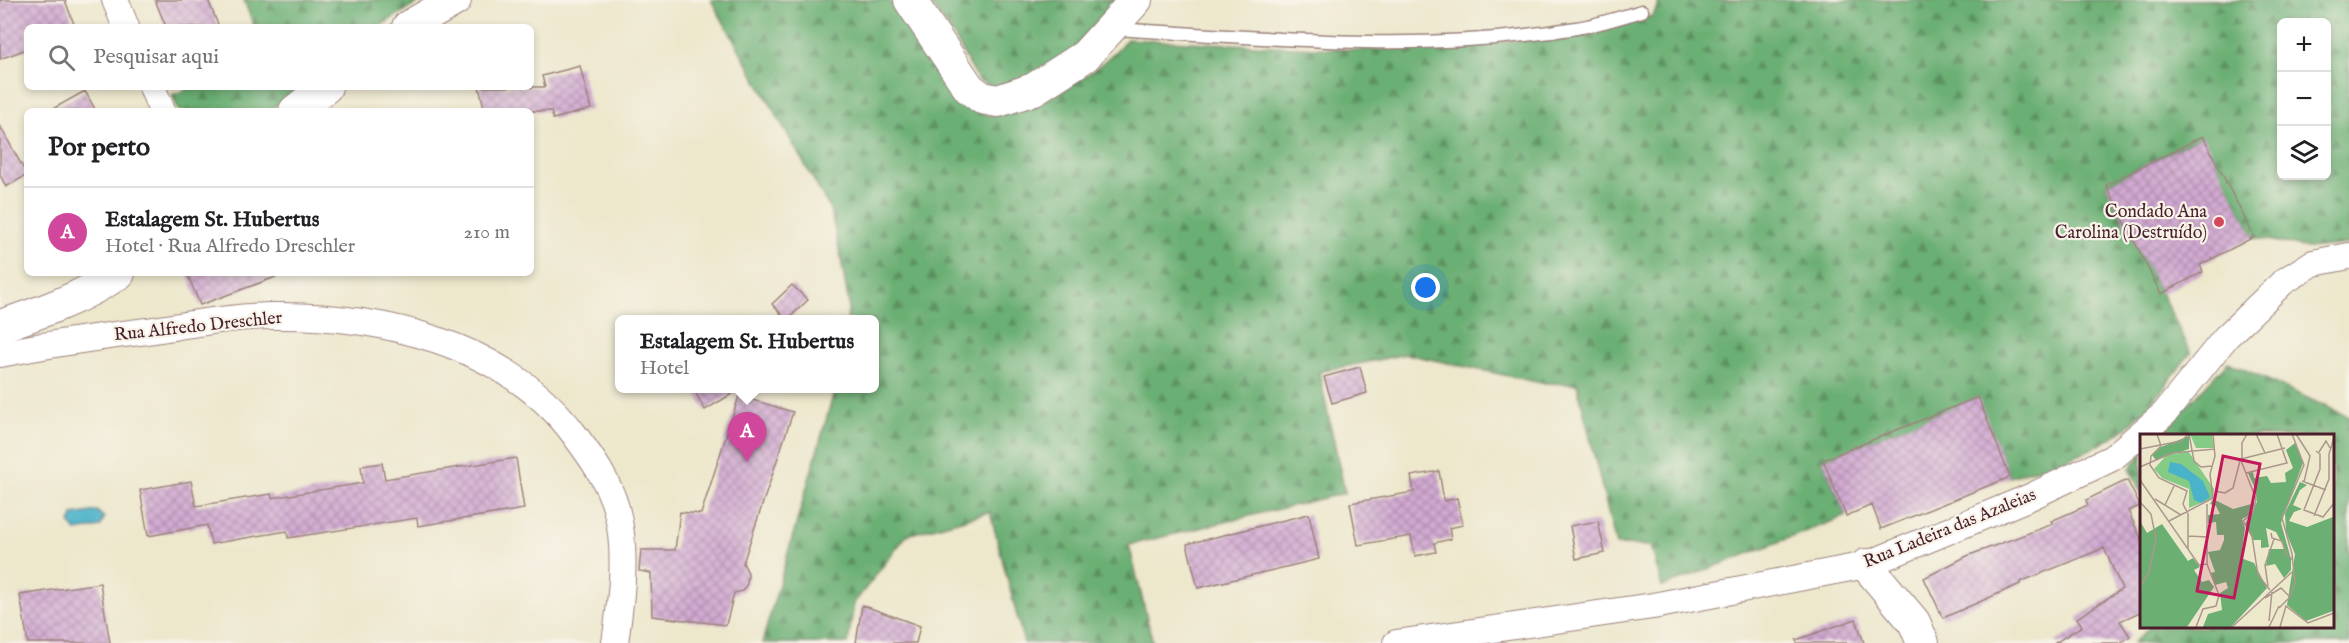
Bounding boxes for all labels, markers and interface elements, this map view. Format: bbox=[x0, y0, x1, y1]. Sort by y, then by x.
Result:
map controls bbox=[2277, 18, 2331, 180]
button: + bbox=[2277, 18, 2331, 72]
search box bbox=[24, 24, 534, 90]
icon: search bbox=[45, 41, 78, 74]
text: Pesquisar aqui bbox=[93, 43, 219, 71]
button: − bbox=[2277, 72, 2331, 126]
button: layers bbox=[2277, 126, 2331, 180]
text: Por perto bbox=[48, 131, 150, 164]
place label: Condado Ana Carolina (Destruído) bbox=[2055, 201, 2207, 245]
text: Estalagem St. Hubertus bbox=[105, 206, 319, 234]
marker: Condado Ana Carolina (Destruído) bbox=[2212, 215, 2226, 229]
text: A bbox=[61, 220, 74, 245]
text: 210 m bbox=[464, 220, 510, 245]
text: Hotel · Rua Alfredo Dreschler bbox=[105, 234, 355, 259]
your location bbox=[1411, 273, 1440, 302]
street label: Rua Alfredo Dreschler bbox=[113, 307, 284, 347]
popup bbox=[615, 315, 879, 393]
text: Estalagem St. Hubertus bbox=[640, 328, 854, 356]
text: Hotel bbox=[640, 356, 689, 381]
pin: A bbox=[728, 412, 766, 462]
inset map bbox=[2140, 434, 2334, 628]
street label: Rua Ladeira das Azaleias bbox=[1860, 484, 2040, 574]

